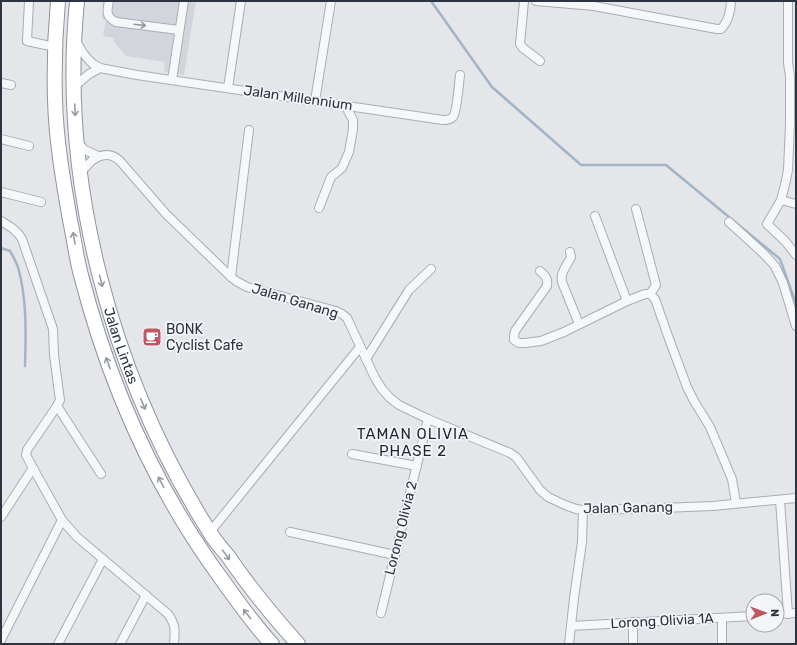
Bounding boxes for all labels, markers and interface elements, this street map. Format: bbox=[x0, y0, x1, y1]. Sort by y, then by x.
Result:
one-way arrow bbox=[133, 21, 146, 29]
street label: Jalan Millennium bbox=[242, 82, 354, 114]
one-way arrow bbox=[71, 103, 79, 116]
one-way arrow bbox=[69, 232, 77, 245]
one-way arrow bbox=[98, 275, 106, 288]
street label: Jalan Ganang bbox=[250, 280, 340, 322]
street label: Jalan Lintas bbox=[100, 305, 142, 386]
place label: BONK Cyclist Cafe bbox=[166, 321, 244, 354]
cafe icon: BONK Cyclist Cafe bbox=[141, 326, 163, 348]
one-way arrow bbox=[103, 358, 111, 370]
one-way arrow bbox=[140, 398, 147, 410]
district label: TAMAN OLIVIA PHASE 2 bbox=[357, 425, 469, 460]
one-way arrow bbox=[156, 476, 164, 488]
street label: Lorong Olivia 2 bbox=[381, 479, 421, 577]
street label: Jalan Ganang bbox=[583, 499, 673, 517]
one-way arrow bbox=[222, 549, 230, 560]
north arrow bbox=[745, 593, 785, 633]
one-way arrow bbox=[243, 608, 252, 619]
text: N bbox=[768, 609, 781, 617]
street label: Lorong Olivia 1A bbox=[610, 610, 715, 632]

